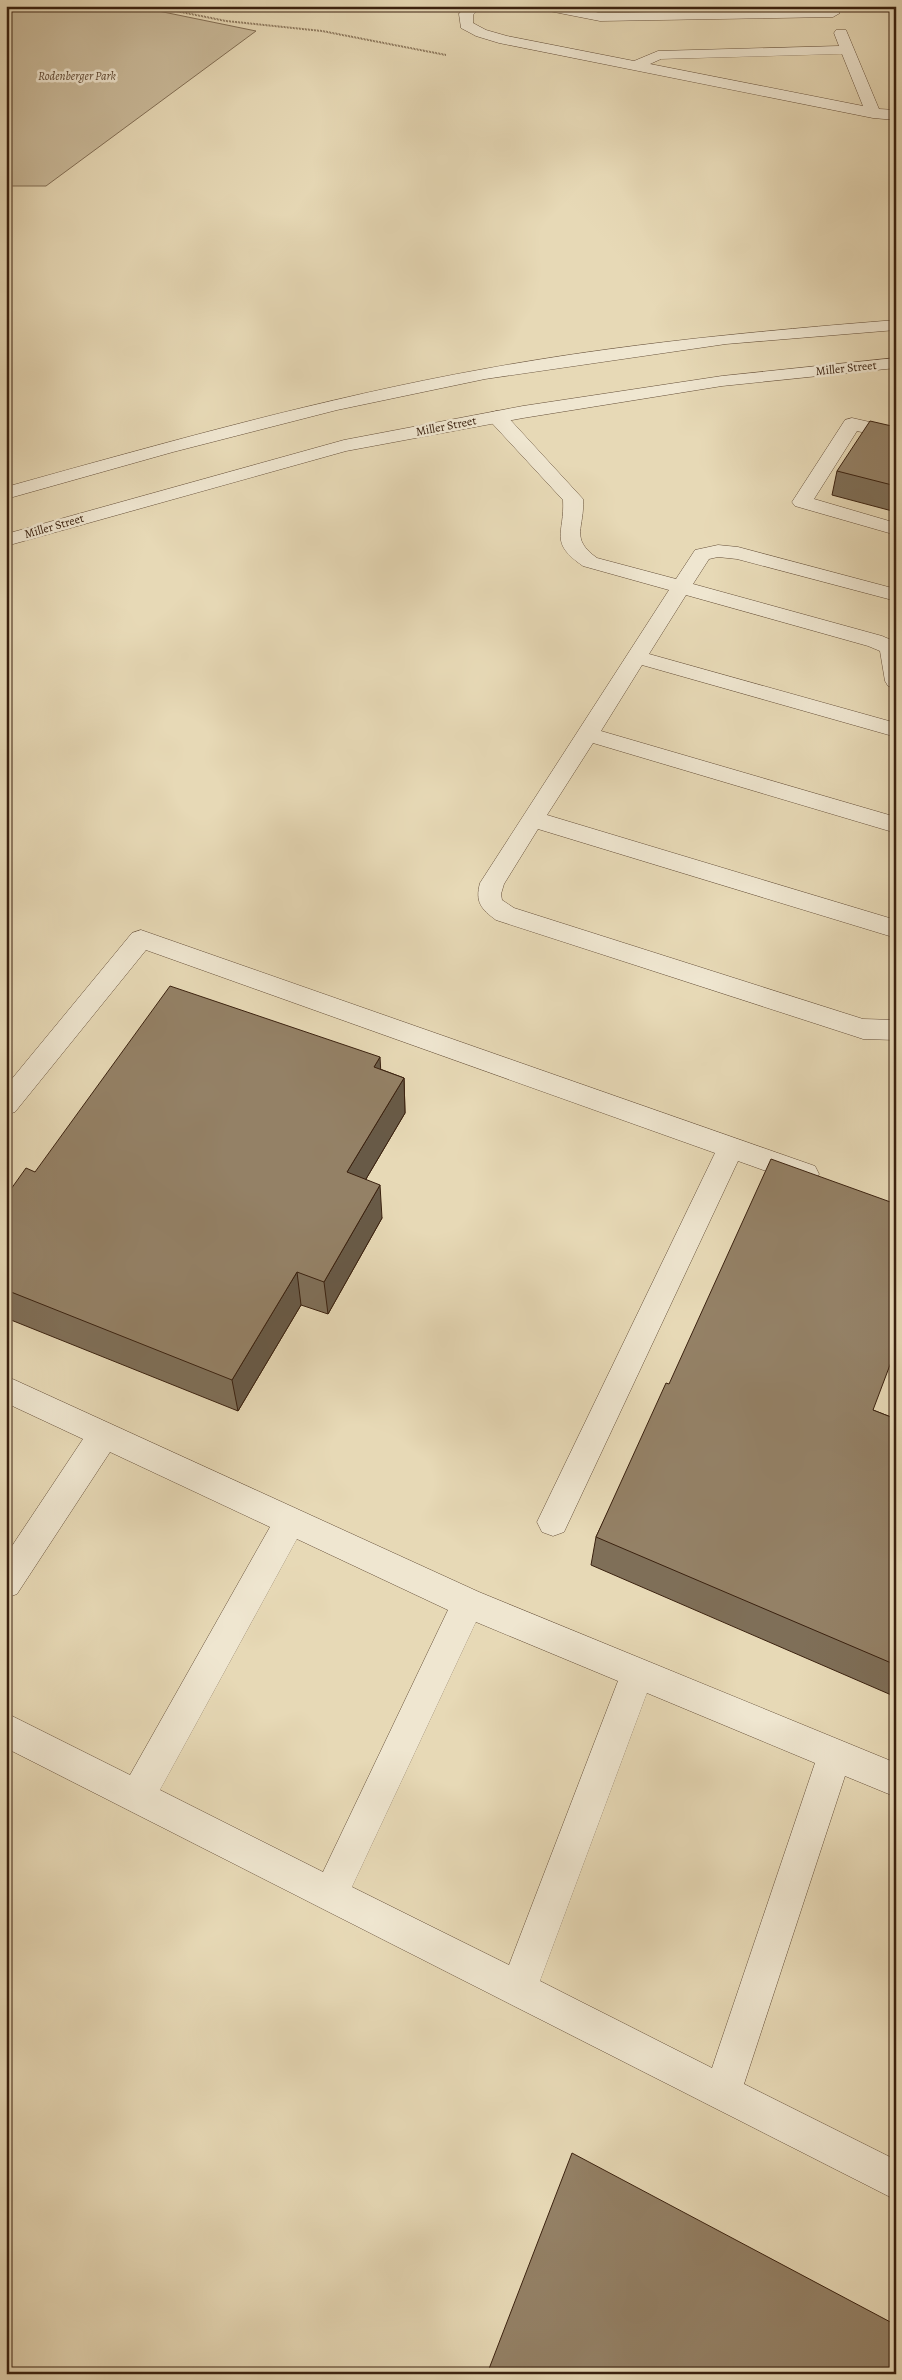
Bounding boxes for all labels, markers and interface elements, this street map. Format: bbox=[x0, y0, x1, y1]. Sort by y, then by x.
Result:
park label: Rodenberger Park bbox=[38, 68, 117, 84]
street label: Miller Street bbox=[815, 357, 877, 379]
street label: Miller Street bbox=[414, 412, 478, 440]
street label: Miller Street bbox=[22, 510, 86, 542]

